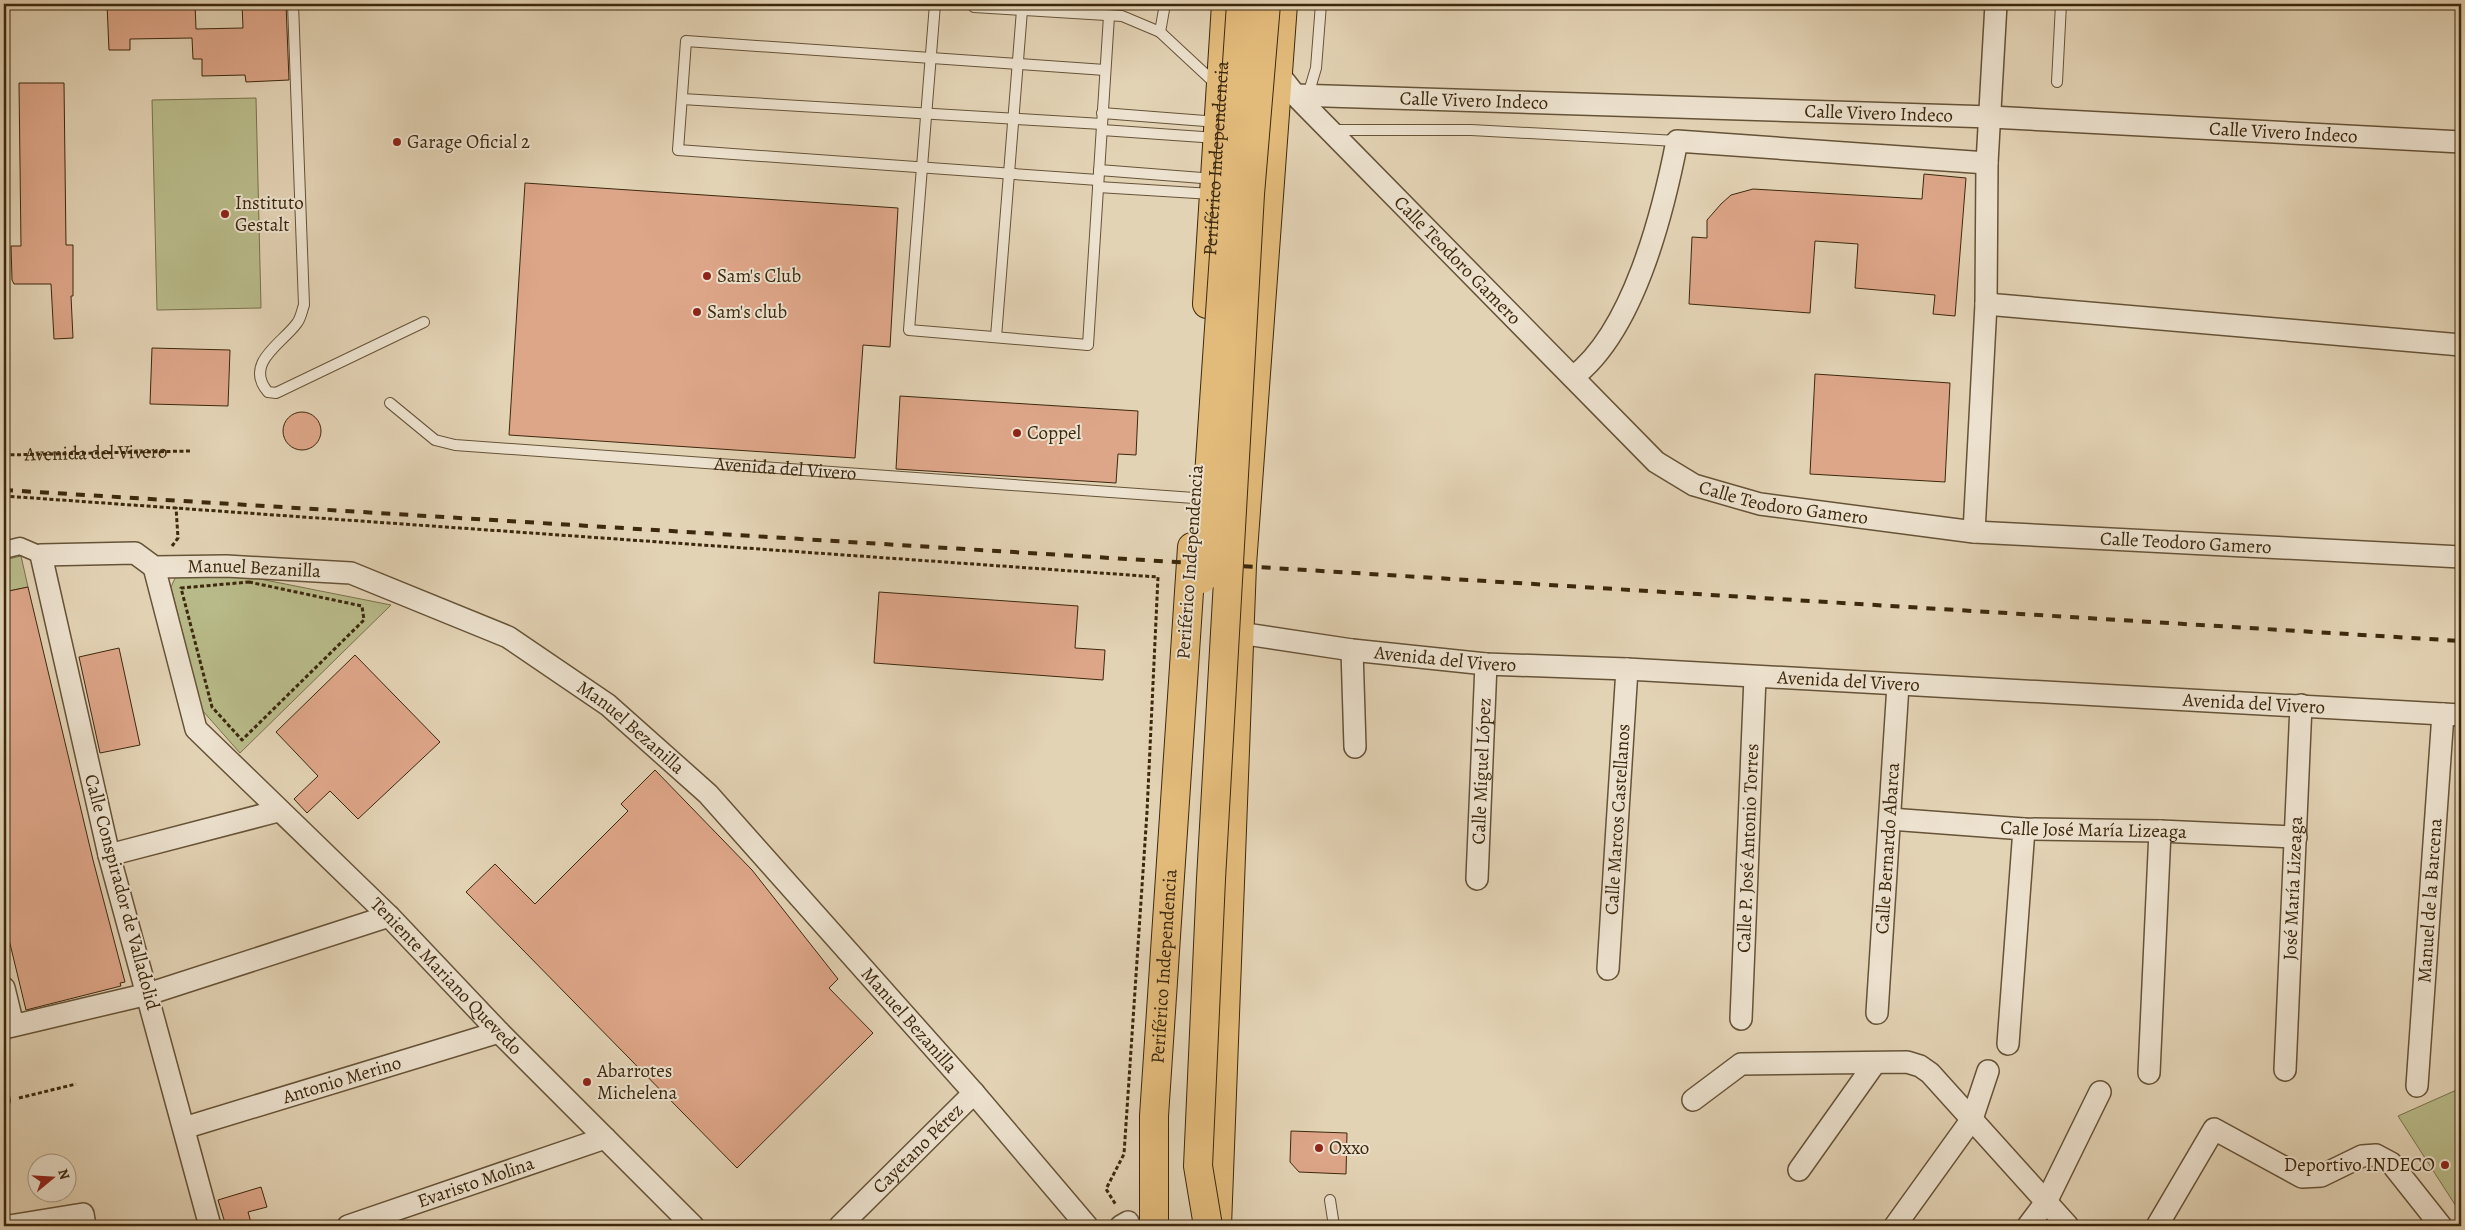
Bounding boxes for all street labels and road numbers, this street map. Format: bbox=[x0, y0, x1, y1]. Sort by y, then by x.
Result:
street label: Periférico Independencia bbox=[1197, 60, 1235, 256]
street label: Calle Vivero Indeco bbox=[1399, 85, 1549, 116]
street label: Calle Vivero Indeco bbox=[1804, 98, 1953, 129]
street label: Calle Vivero Indeco bbox=[2208, 116, 2358, 149]
street label: Calle Teodoro Gamero bbox=[1388, 190, 1527, 331]
street label: Avenida del Vivero bbox=[23, 438, 168, 468]
street label: Avenida del Vivero bbox=[712, 451, 857, 487]
street label: Periférico Independencia bbox=[1170, 464, 1210, 660]
street label: Calle Teodoro Gamero bbox=[1696, 474, 1870, 531]
street label: Calle Teodoro Gamero bbox=[2099, 525, 2272, 560]
street label: Manuel Bezanilla bbox=[187, 553, 322, 584]
street label: Avenida del Vivero bbox=[1372, 639, 1517, 678]
street label: Avenida del Vivero bbox=[1776, 664, 1920, 698]
street label: Manuel Bezanilla bbox=[572, 674, 690, 780]
street label: Avenida del Vivero bbox=[2181, 687, 2326, 720]
street label: Calle Miguel López bbox=[1465, 697, 1498, 845]
street label: Calle Marcos Castellanos bbox=[1598, 723, 1637, 916]
street label: Calle P. José Antonio Torres bbox=[1731, 743, 1765, 953]
street label: Calle Bernardo Abarca bbox=[1869, 761, 1906, 935]
street label: Calle Conspirador de Valladolid bbox=[78, 771, 166, 1013]
street label: Calle José María Lizeaga bbox=[1999, 814, 2188, 845]
street label: José María Lizeaga bbox=[2277, 815, 2309, 961]
street label: Manuel de la Barcena bbox=[2411, 817, 2449, 984]
street label: Periférico Independencia bbox=[1145, 868, 1183, 1065]
street label: Teniente Mariano Quevedo bbox=[364, 892, 528, 1061]
street label: Manuel Bezanilla bbox=[855, 962, 963, 1079]
street label: Antonio Merino bbox=[278, 1050, 404, 1111]
street label: Cayetano Pérez bbox=[867, 1098, 969, 1199]
street label: Evaristo Molina bbox=[414, 1150, 538, 1214]

